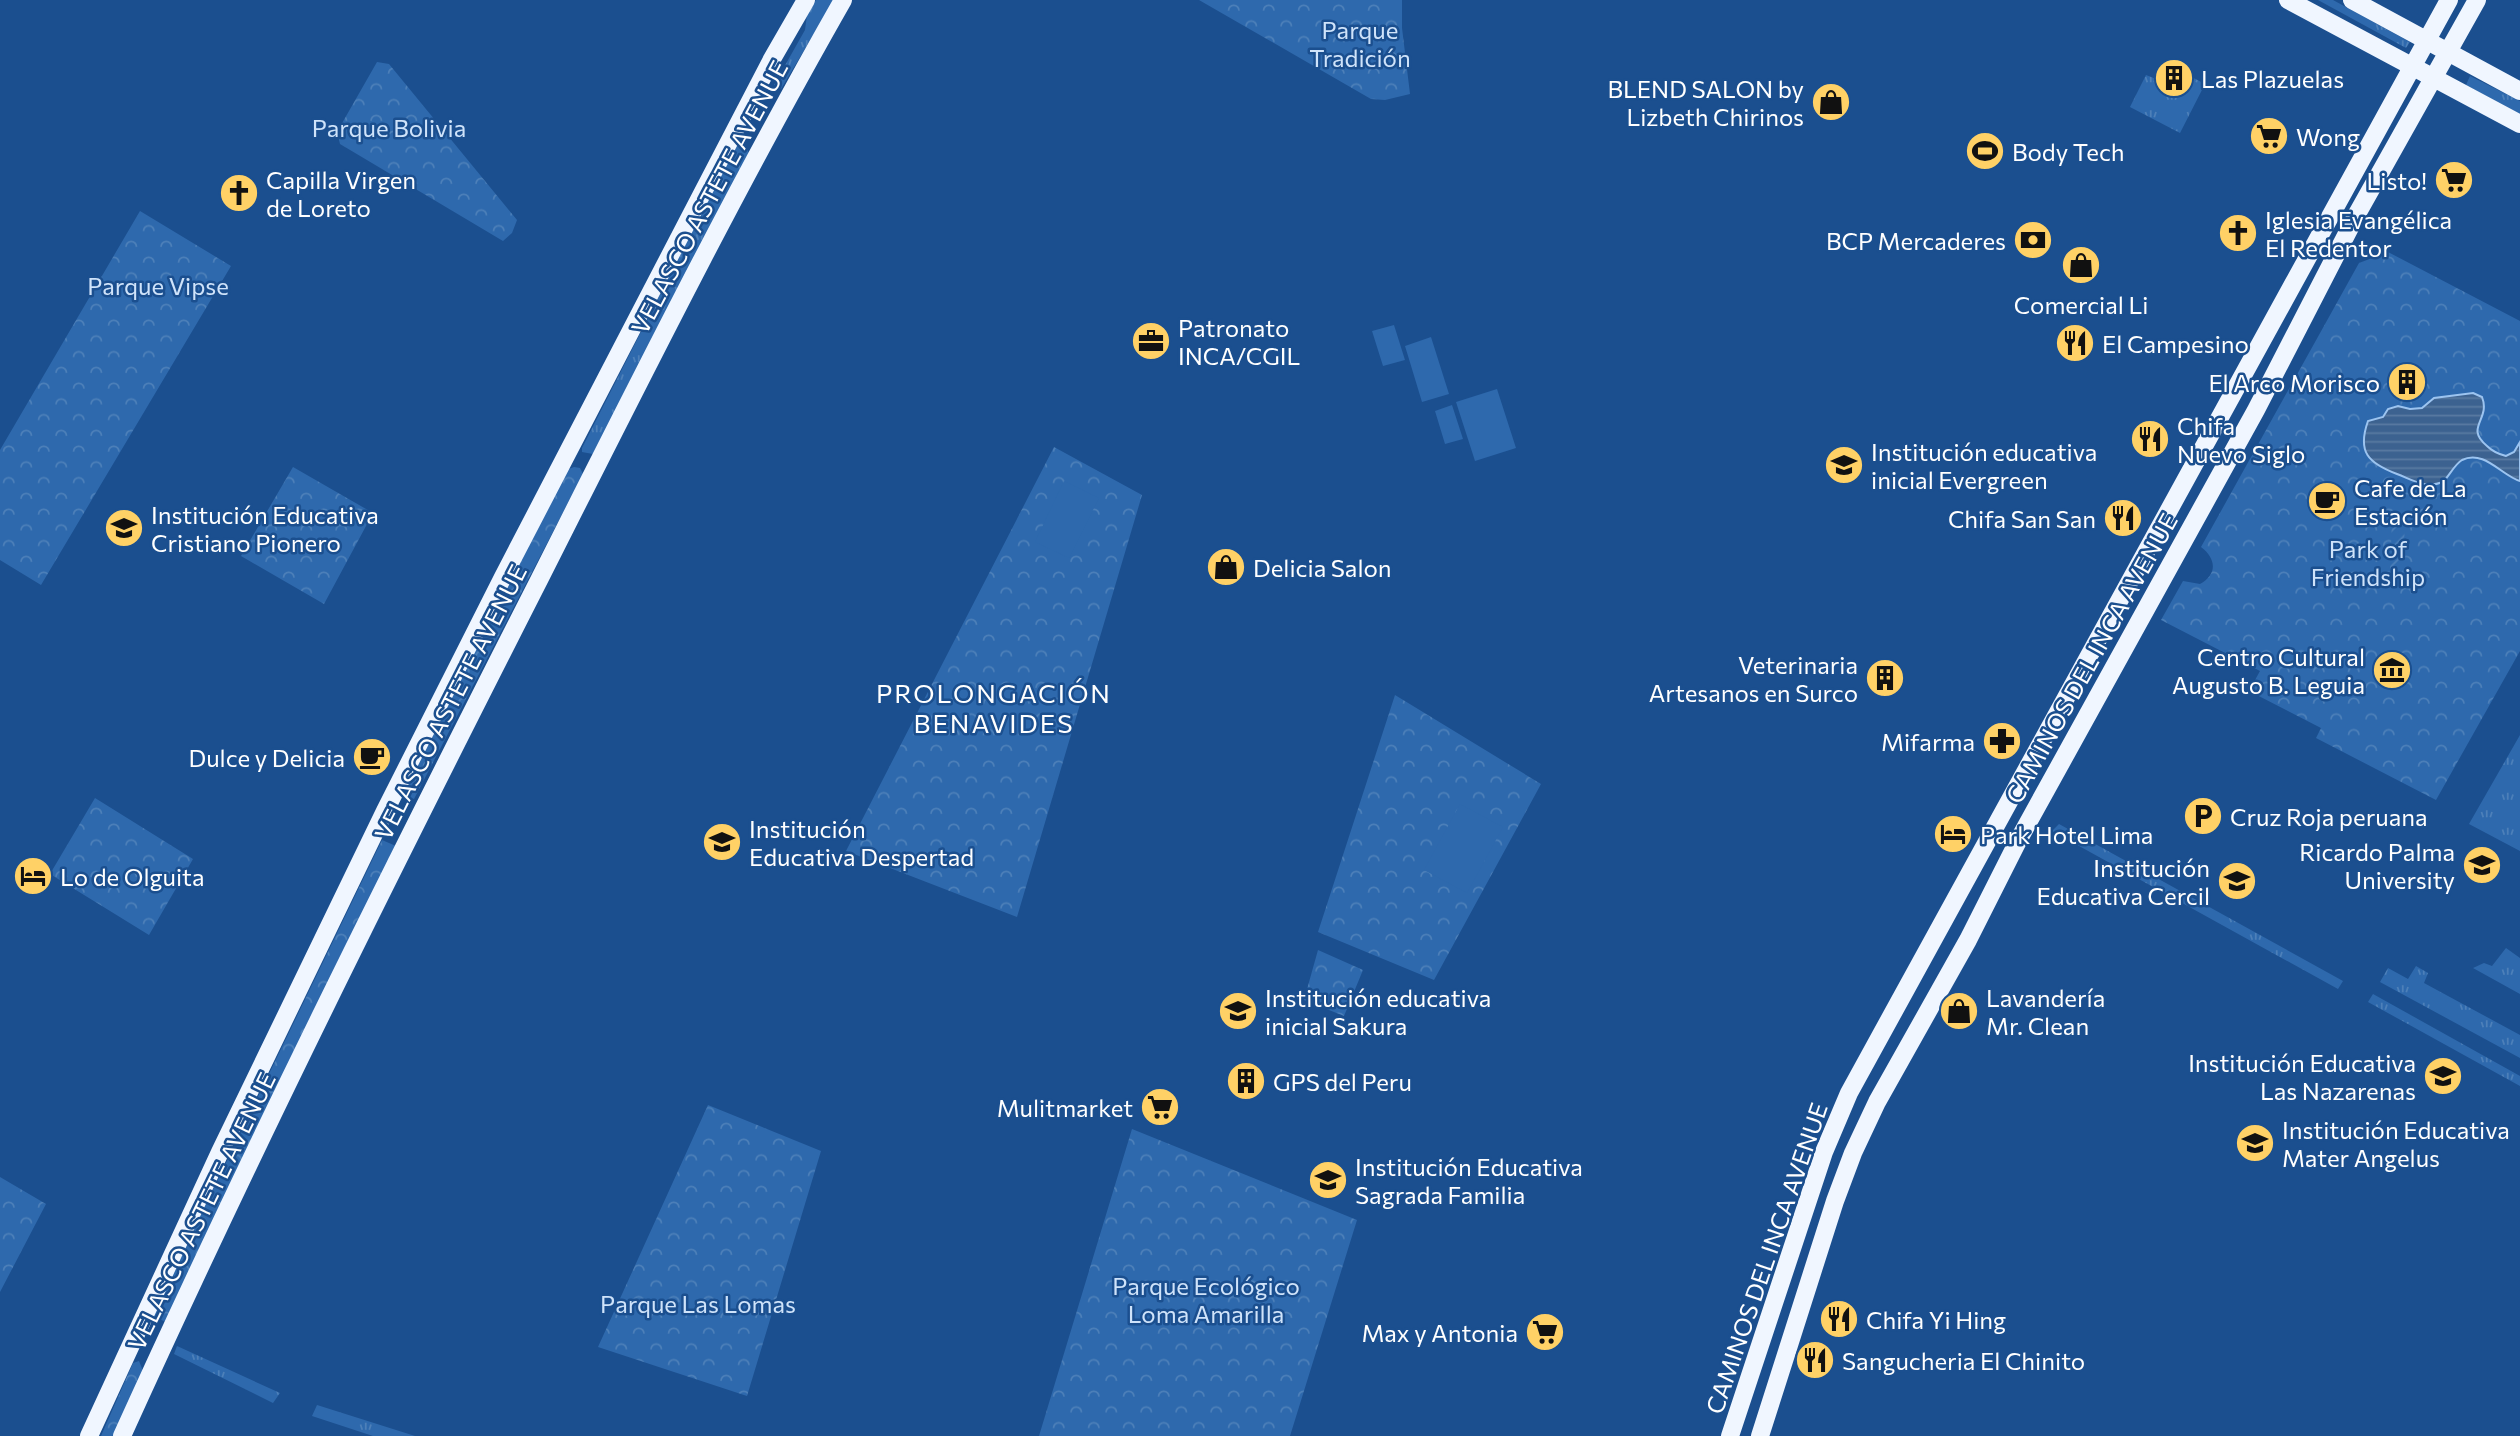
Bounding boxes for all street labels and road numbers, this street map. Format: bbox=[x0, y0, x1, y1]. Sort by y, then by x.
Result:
street label: VELASCO ASTETE AVENUE bbox=[625, 55, 793, 339]
street label: CAMINOS DEL INCA AVENUE bbox=[1999, 508, 2183, 808]
street label: VELASCO ASTETE AVENUE bbox=[368, 559, 532, 845]
street label: VELASCO ASTETE AVENUE bbox=[121, 1067, 281, 1355]
street label: CAMINOS DEL INCA AVENUE bbox=[1699, 1099, 1833, 1417]

